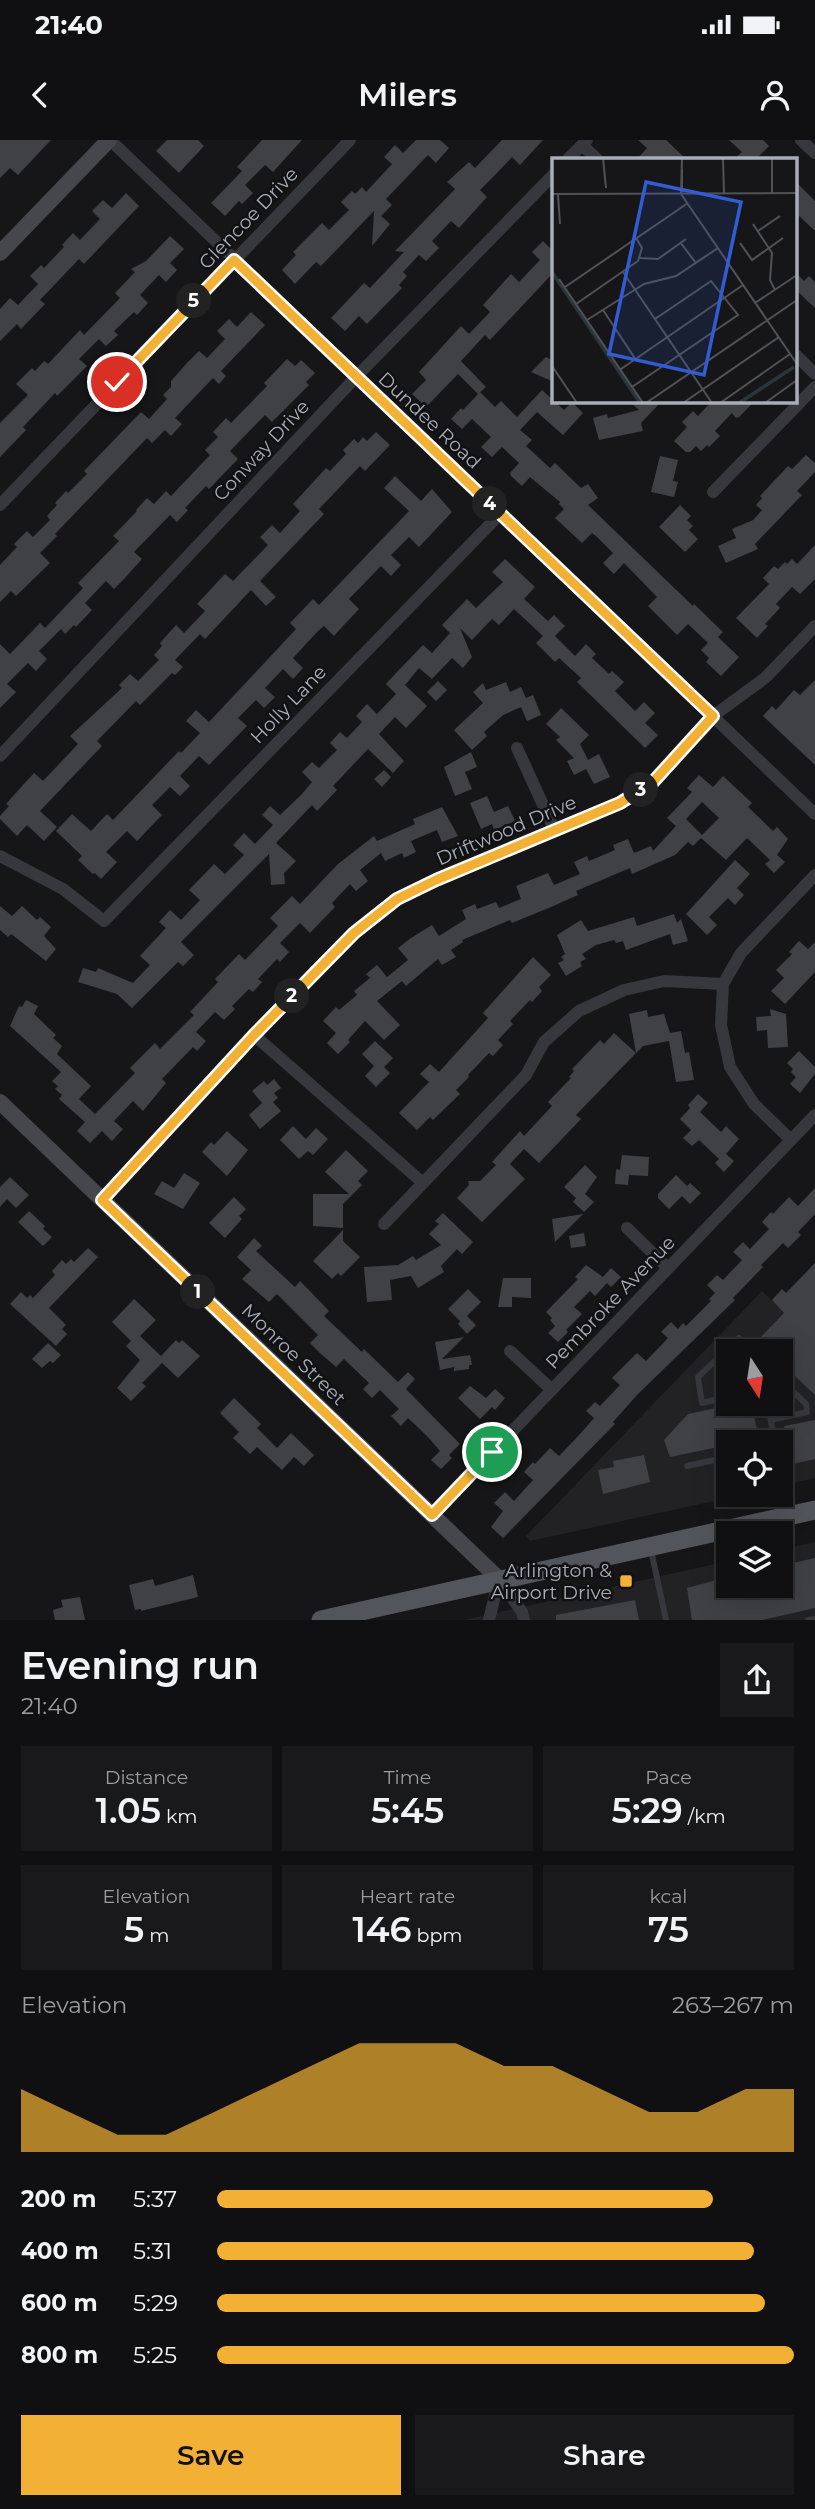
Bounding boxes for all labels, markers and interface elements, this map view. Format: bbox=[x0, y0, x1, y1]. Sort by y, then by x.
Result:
text: 21:40 bbox=[35, 9, 103, 41]
text: Milers bbox=[358, 75, 457, 114]
icon: back bbox=[21, 76, 59, 114]
icon: person bbox=[756, 76, 794, 114]
inset map bbox=[552, 158, 798, 402]
street label: Glencoe Drive bbox=[194, 163, 303, 274]
pin: 5 bbox=[176, 284, 212, 318]
text: 5 bbox=[188, 289, 199, 312]
pin bbox=[87, 352, 147, 412]
icon: check bbox=[98, 363, 136, 401]
street label: Dundee Road bbox=[374, 367, 486, 474]
street label: Conway Drive bbox=[209, 395, 314, 506]
pin: 4 bbox=[472, 486, 508, 522]
text: 4 bbox=[483, 492, 496, 515]
street label: Holly Lane bbox=[246, 661, 331, 748]
pin: 3 bbox=[624, 772, 658, 808]
text: 3 bbox=[635, 778, 646, 801]
street label: Driftwood Drive bbox=[433, 791, 580, 870]
pin: 2 bbox=[274, 978, 310, 1014]
text: 2 bbox=[286, 984, 297, 1007]
street label: Pembroke Avenue bbox=[541, 1231, 680, 1374]
pin: 1 bbox=[180, 1274, 216, 1310]
text: 1 bbox=[194, 1280, 201, 1303]
street label: Monroe Street bbox=[237, 1299, 351, 1410]
north arrow bbox=[716, 1339, 793, 1416]
map controls bbox=[716, 1339, 793, 1598]
pin bbox=[462, 1422, 522, 1482]
button: locate bbox=[716, 1430, 793, 1507]
icon: arrive bbox=[473, 1433, 511, 1471]
button: layers bbox=[716, 1521, 793, 1598]
place label: Arlington & Airport Drive bbox=[491, 1559, 612, 1604]
marker: Arlington & Airport Drive bbox=[618, 1573, 634, 1589]
text: Evening run bbox=[21, 1642, 259, 1689]
button: share bbox=[720, 1643, 794, 1717]
text: 21:40 bbox=[21, 1692, 78, 1720]
text: Distance bbox=[105, 1766, 188, 1789]
text: Time bbox=[384, 1766, 431, 1789]
text: Pace bbox=[645, 1766, 692, 1789]
text: 1.05 bbox=[96, 1789, 161, 1832]
text: 5:45 bbox=[371, 1789, 444, 1832]
text: 5:29 bbox=[611, 1789, 683, 1832]
text: km bbox=[161, 1805, 197, 1828]
text: /km bbox=[683, 1805, 726, 1828]
text: Elevation bbox=[103, 1885, 190, 1908]
text: Heart rate bbox=[360, 1885, 455, 1908]
text: kcal bbox=[650, 1885, 687, 1908]
text: 5 bbox=[124, 1908, 144, 1951]
text: 146 bbox=[353, 1908, 412, 1951]
text: 75 bbox=[648, 1908, 689, 1951]
text: m bbox=[144, 1924, 169, 1947]
text: bpm bbox=[412, 1924, 462, 1947]
text: Elevation bbox=[21, 1991, 127, 2019]
text: 263–267 m bbox=[672, 1991, 794, 2019]
text: 200 m bbox=[21, 2185, 96, 2213]
text: 5:37 bbox=[133, 2185, 177, 2213]
text: 400 m bbox=[21, 2237, 99, 2265]
text: 5:31 bbox=[133, 2237, 172, 2265]
text: 600 m bbox=[21, 2289, 98, 2317]
text: 5:29 bbox=[133, 2289, 178, 2317]
text: 800 m bbox=[21, 2341, 98, 2369]
text: 5:25 bbox=[133, 2341, 177, 2369]
button: Save bbox=[21, 2415, 401, 2495]
button: Share bbox=[415, 2415, 794, 2495]

